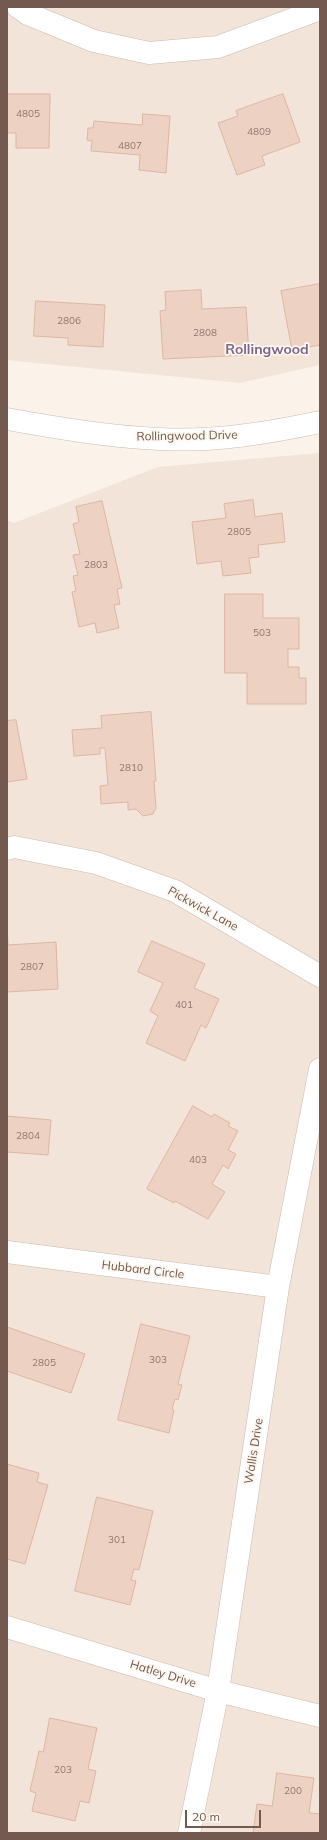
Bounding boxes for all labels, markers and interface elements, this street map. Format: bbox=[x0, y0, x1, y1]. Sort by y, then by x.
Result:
house number: 4805 bbox=[16, 108, 40, 120]
house number: 4809 bbox=[247, 126, 271, 138]
house number: 4807 bbox=[118, 140, 142, 152]
house number: 2806 bbox=[57, 315, 81, 327]
house number: 2808 bbox=[193, 327, 217, 339]
district label: Rollingwood bbox=[225, 342, 309, 358]
street label: Rollingwood Drive bbox=[136, 428, 238, 444]
house number: 2805 bbox=[227, 526, 251, 538]
house number: 2803 bbox=[84, 559, 108, 571]
house number: 503 bbox=[253, 627, 271, 639]
house number: 2810 bbox=[119, 762, 143, 774]
street label: Pickwick Lane bbox=[165, 884, 241, 934]
house number: 2807 bbox=[20, 961, 44, 973]
house number: 401 bbox=[175, 999, 193, 1011]
house number: 2804 bbox=[16, 1130, 40, 1142]
house number: 403 bbox=[189, 1154, 207, 1166]
street label: Hubbard Circle bbox=[101, 1258, 185, 1282]
house number: 303 bbox=[149, 1354, 167, 1366]
house number: 2805 bbox=[32, 1357, 56, 1369]
street label: Wallis Drive bbox=[242, 1417, 266, 1485]
house number: 301 bbox=[108, 1534, 126, 1546]
street label: Hatley Drive bbox=[128, 1657, 198, 1691]
house number: 203 bbox=[54, 1764, 72, 1776]
house number: 200 bbox=[284, 1785, 302, 1797]
scale bar bbox=[187, 1802, 263, 1828]
text: 20 m bbox=[192, 1809, 220, 1824]

